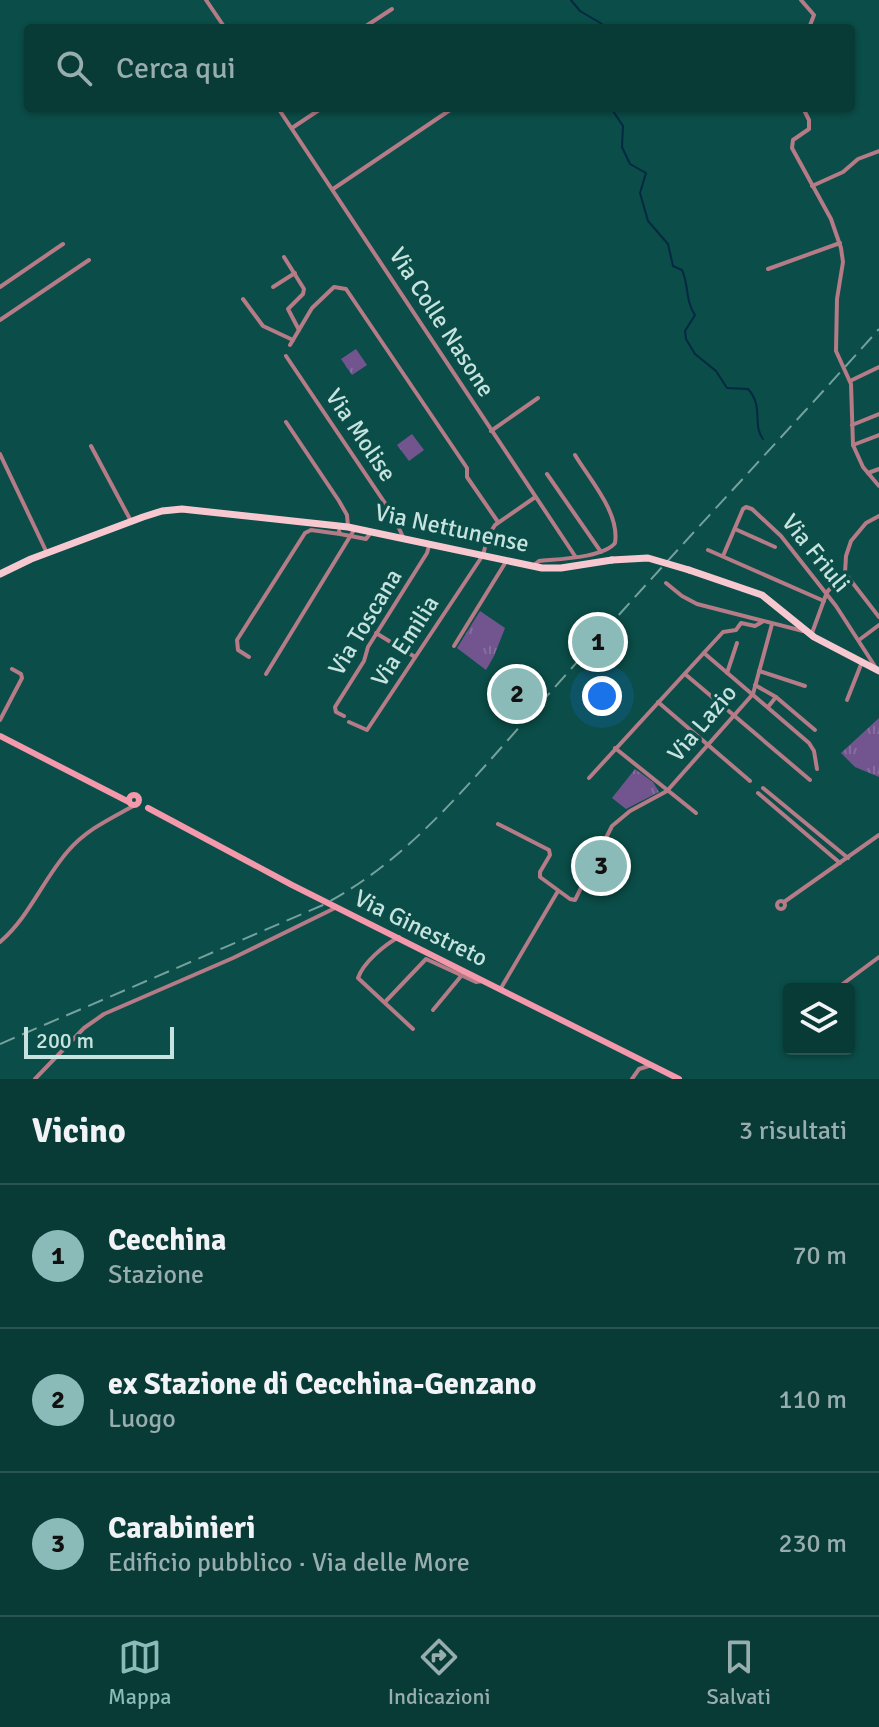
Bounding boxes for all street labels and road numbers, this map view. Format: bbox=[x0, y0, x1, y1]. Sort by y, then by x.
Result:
street label: Via Colle Nasone bbox=[383, 242, 501, 402]
street label: Via Molise bbox=[319, 383, 403, 487]
street label: Via Nettunense bbox=[372, 497, 532, 559]
street label: Via Friuli bbox=[775, 508, 857, 598]
street label: Via Toscana bbox=[321, 563, 409, 681]
street label: Via Emilia bbox=[364, 590, 446, 692]
street label: Via Lazio bbox=[661, 678, 743, 768]
street label: Via Ginestreto bbox=[349, 883, 493, 973]

